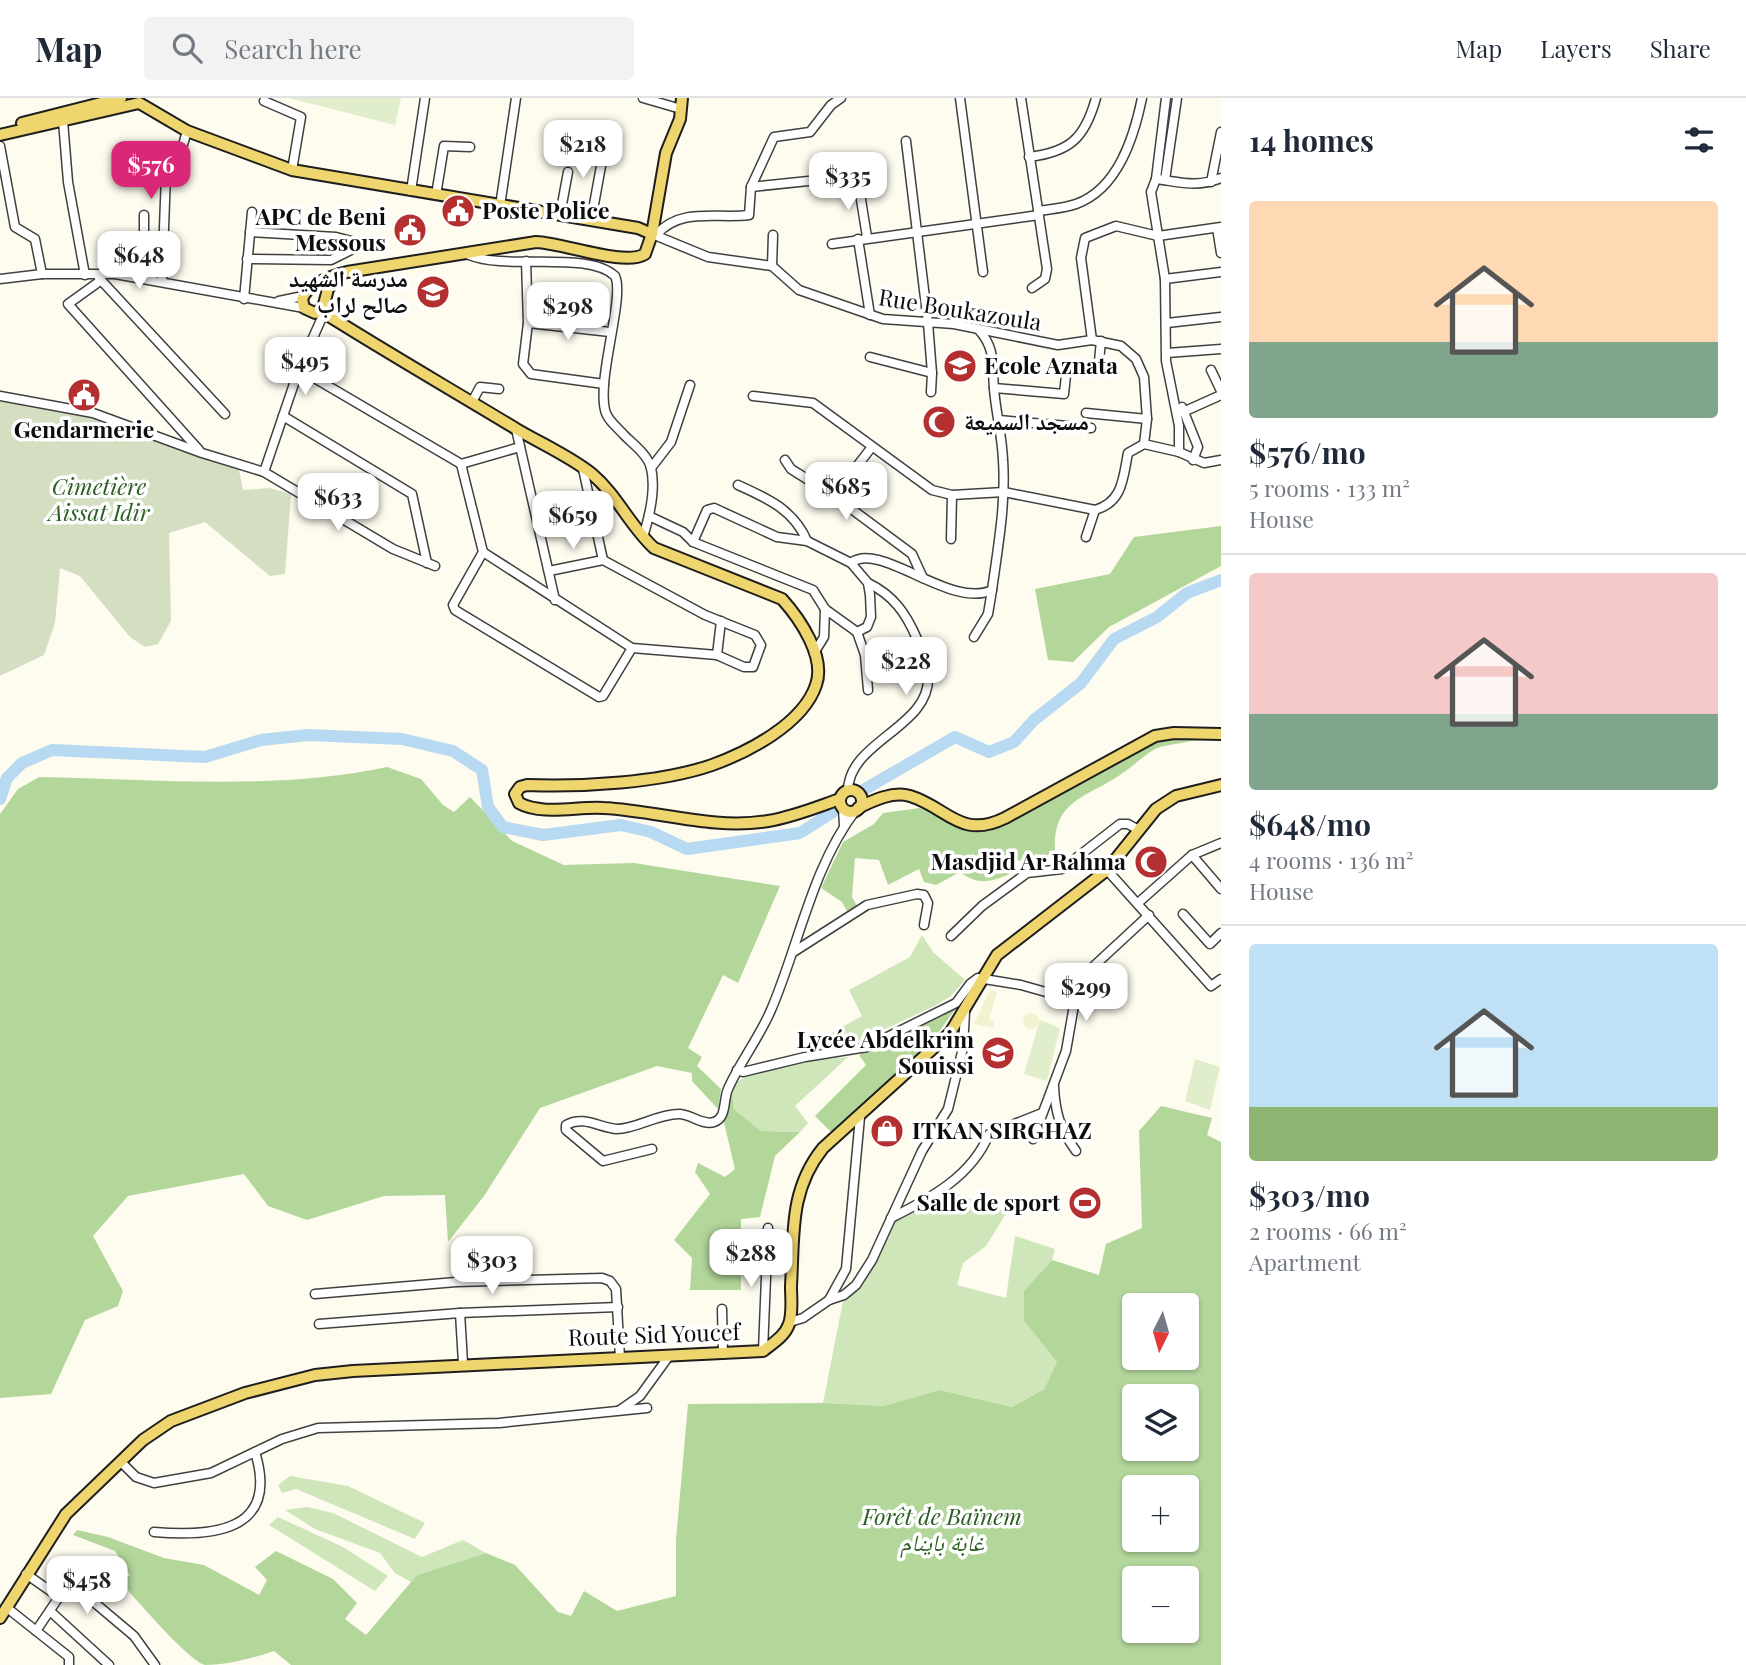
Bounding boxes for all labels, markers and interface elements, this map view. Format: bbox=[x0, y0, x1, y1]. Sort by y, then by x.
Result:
search box bbox=[144, 17, 634, 80]
text: Map bbox=[35, 26, 102, 70]
icon: search bbox=[168, 29, 206, 67]
text: Search here bbox=[224, 31, 362, 66]
text: Map bbox=[1456, 32, 1502, 64]
text: Layers bbox=[1540, 32, 1612, 64]
text: Share bbox=[1650, 32, 1711, 64]
pin: $218 bbox=[542, 120, 624, 180]
text: 14 homes bbox=[1249, 120, 1374, 160]
icon: filters bbox=[1680, 121, 1718, 159]
text: $218 bbox=[560, 127, 606, 158]
pin: $576 bbox=[110, 141, 192, 201]
text: $576 bbox=[127, 148, 175, 179]
pin: $335 bbox=[807, 152, 889, 212]
text: $335 bbox=[825, 159, 871, 190]
public building icon: Poste Police bbox=[439, 192, 477, 230]
place label: Poste Police bbox=[482, 194, 610, 225]
place label: APC de Beni Messous bbox=[255, 200, 386, 257]
public building icon: APC de Beni Messous bbox=[391, 211, 429, 249]
pin: $648 bbox=[98, 232, 180, 291]
text: $648 bbox=[113, 238, 165, 269]
icon: home bbox=[1421, 247, 1547, 373]
place label: مدرسة الشهيد صالح لراب bbox=[289, 262, 408, 320]
school or university icon: مدرسة الشهيد صالح لراب bbox=[414, 273, 452, 311]
street label: Rue Boukazoula bbox=[876, 280, 1045, 337]
pin: $298 bbox=[527, 282, 609, 342]
text: $298 bbox=[543, 289, 593, 320]
pin: $495 bbox=[264, 338, 346, 397]
text: $495 bbox=[281, 344, 329, 375]
school or university icon: Ecole Aznata bbox=[941, 347, 979, 385]
place label: Ecole Aznata bbox=[984, 349, 1118, 380]
public building icon: Gendarmerie bbox=[65, 376, 103, 414]
mosque icon: مسجد السميعة bbox=[920, 403, 958, 441]
place label: مسجد السميعة bbox=[964, 405, 1089, 436]
place label: Gendarmerie bbox=[14, 413, 154, 444]
text: $576/mo bbox=[1249, 432, 1366, 472]
pin: $685 bbox=[805, 462, 887, 522]
text: $685 bbox=[821, 469, 871, 500]
park label: Cimetière Aissat Idir bbox=[47, 470, 151, 527]
text: 5 rooms · 133 m² bbox=[1249, 472, 1410, 503]
pin: $633 bbox=[297, 474, 379, 533]
text: $633 bbox=[314, 480, 362, 511]
pin: $659 bbox=[532, 491, 614, 551]
text: $659 bbox=[548, 498, 598, 529]
text: House bbox=[1249, 503, 1314, 534]
icon: home bbox=[1421, 619, 1547, 745]
pin: $228 bbox=[865, 638, 947, 697]
text: $228 bbox=[881, 644, 931, 675]
text: $648/mo bbox=[1249, 804, 1371, 844]
mosque icon: Masdjid Ar Rahma bbox=[1132, 843, 1170, 881]
text: 4 rooms · 136 m² bbox=[1249, 844, 1414, 875]
place label: Masdjid Ar Rahma bbox=[931, 845, 1126, 876]
text: House bbox=[1249, 875, 1314, 906]
pin: $299 bbox=[1045, 964, 1127, 1023]
text: $299 bbox=[1061, 970, 1111, 1001]
icon: home bbox=[1421, 990, 1547, 1116]
place label: Lycée Abdelkrim Souissi bbox=[797, 1023, 974, 1080]
school or university icon: Lycée Abdelkrim Souissi bbox=[979, 1034, 1017, 1072]
shop icon: ITKAN SIRGHAZ bbox=[868, 1112, 906, 1150]
place label: ITKAN SIRGHAZ bbox=[912, 1114, 1092, 1145]
text: $303/mo bbox=[1249, 1175, 1370, 1215]
sports icon: Salle de sport bbox=[1066, 1184, 1104, 1222]
place label: Salle de sport bbox=[917, 1186, 1061, 1217]
text: 2 rooms · 66 m² bbox=[1249, 1215, 1407, 1246]
pin: $288 bbox=[710, 1230, 792, 1289]
pin: $303 bbox=[451, 1236, 533, 1296]
text: $288 bbox=[725, 1236, 777, 1267]
text: $303 bbox=[467, 1243, 517, 1274]
text: Apartment bbox=[1249, 1246, 1361, 1277]
north arrow bbox=[1122, 1293, 1199, 1370]
map controls bbox=[1122, 1293, 1199, 1643]
street label: Route Sid Youcef bbox=[567, 1315, 743, 1352]
button: layers bbox=[1122, 1384, 1199, 1461]
button: + bbox=[1122, 1475, 1199, 1552]
park label: Forêt de Baïnem غابة باينام bbox=[861, 1500, 1022, 1559]
pin: $458 bbox=[46, 1556, 128, 1616]
text: $458 bbox=[63, 1563, 111, 1594]
button: − bbox=[1122, 1566, 1199, 1643]

